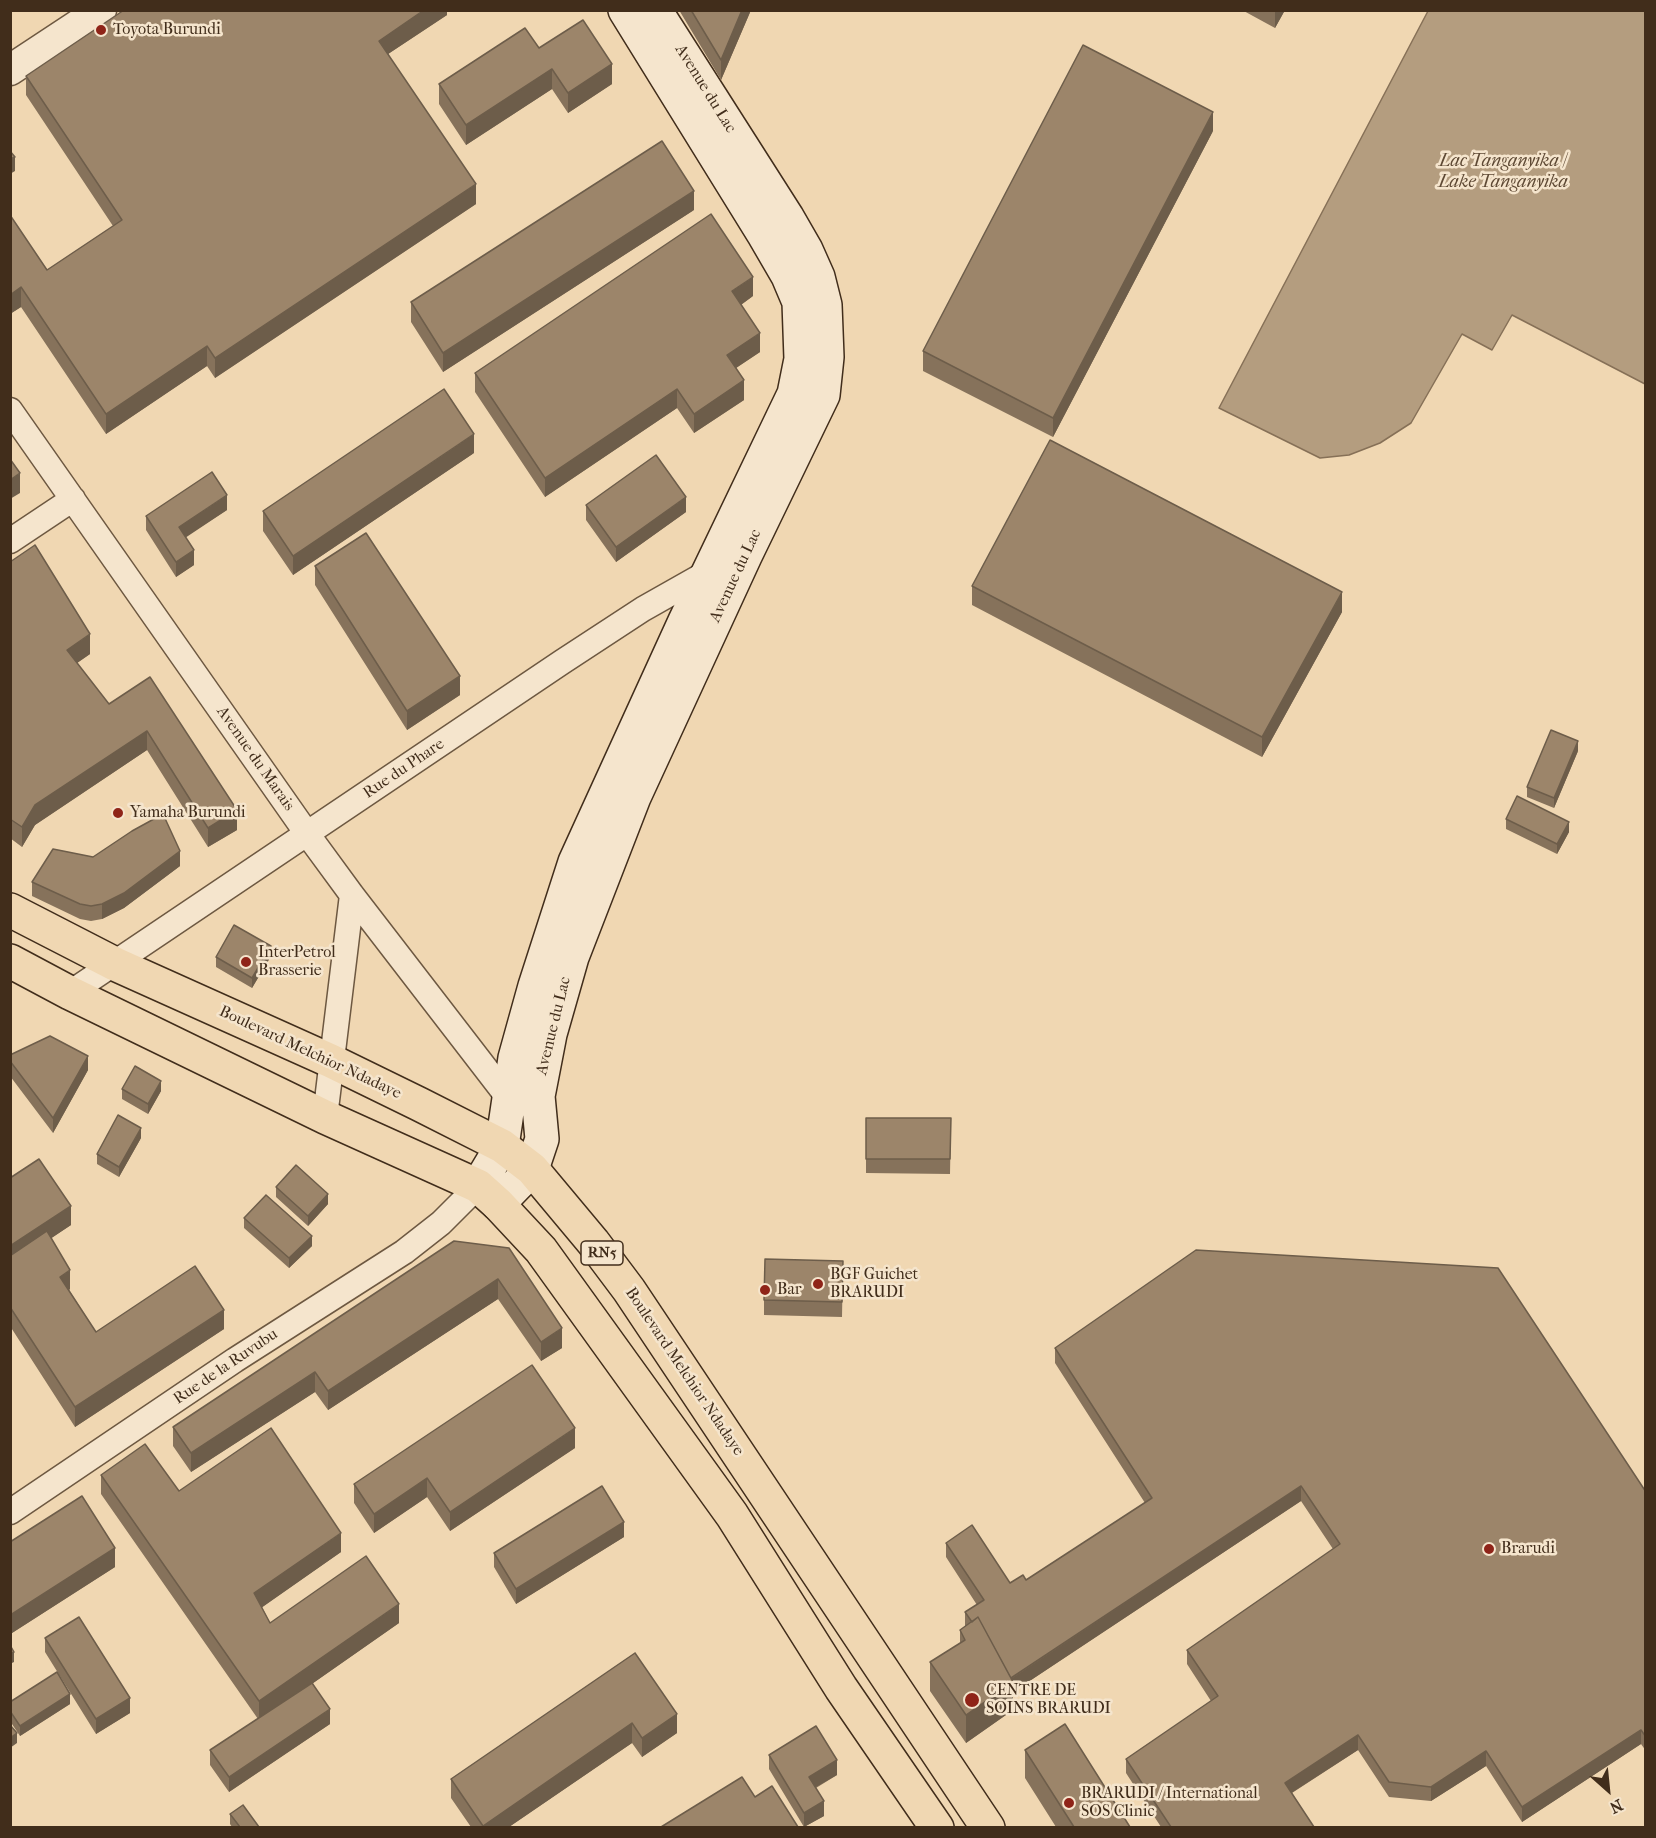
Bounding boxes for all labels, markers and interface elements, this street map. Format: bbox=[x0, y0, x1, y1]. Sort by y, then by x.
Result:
place label: Toyota Burundi bbox=[113, 20, 221, 40]
marker: Toyota Burundi bbox=[94, 23, 108, 37]
street label: Avenue du Lac bbox=[670, 41, 740, 137]
water label: Lac Tanganyika / Lake Tanganyika bbox=[1438, 151, 1568, 194]
street label: Avenue du Lac bbox=[706, 526, 766, 626]
street label: Avenue du Marais bbox=[212, 703, 298, 815]
street label: Rue du Phare bbox=[360, 735, 448, 803]
place label: Yamaha Burundi bbox=[130, 803, 246, 823]
marker: Yamaha Burundi bbox=[111, 806, 125, 820]
place label: InterPetrol Brasserie bbox=[258, 943, 336, 981]
marker: InterPetrol Brasserie bbox=[239, 955, 253, 969]
street label: Avenue du Lac bbox=[533, 975, 575, 1077]
street label: Boulevard Melchior Ndadaye bbox=[216, 1002, 404, 1104]
road number: RN5 bbox=[581, 1241, 623, 1265]
place label: BGF Guichet BRARUDI bbox=[830, 1265, 918, 1303]
marker: BGF Guichet BRARUDI bbox=[811, 1277, 825, 1291]
place label: Bar bbox=[777, 1280, 802, 1300]
marker: Bar bbox=[758, 1283, 772, 1297]
street label: Boulevard Melchior Ndadaye bbox=[620, 1284, 748, 1460]
street label: Rue de la Ruvubu bbox=[170, 1325, 282, 1409]
place label: Brarudi bbox=[1501, 1539, 1555, 1559]
marker: Brarudi bbox=[1482, 1542, 1496, 1556]
place label: CENTRE DE SOINS BRARUDI bbox=[986, 1681, 1111, 1719]
marker: CENTRE DE SOINS BRARUDI bbox=[963, 1691, 981, 1709]
north arrow bbox=[1578, 1760, 1638, 1820]
place label: BRARUDI / International SOS Clinic bbox=[1081, 1784, 1258, 1822]
text: N bbox=[1607, 1795, 1626, 1818]
marker: BRARUDI / International SOS Clinic bbox=[1062, 1796, 1076, 1810]

